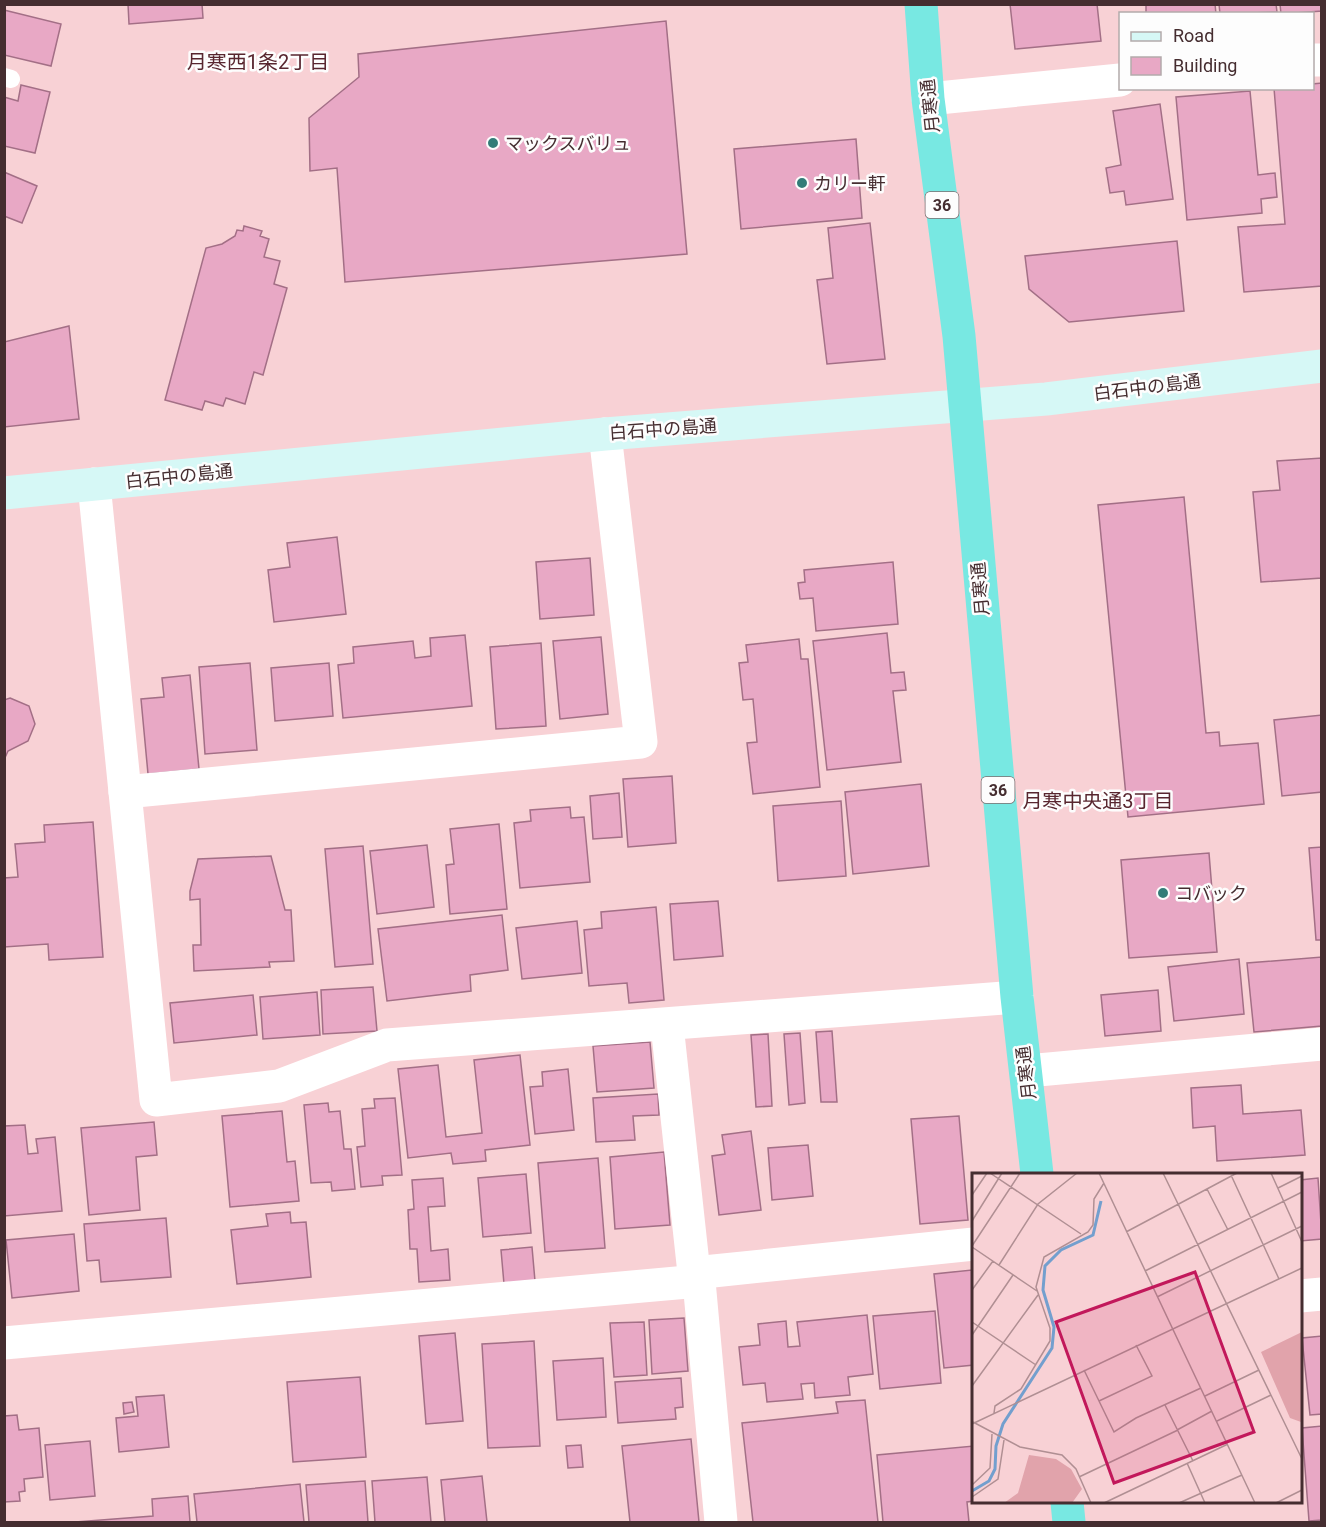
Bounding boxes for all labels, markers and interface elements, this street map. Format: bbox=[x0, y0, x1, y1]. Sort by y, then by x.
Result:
legend bbox=[1119, 12, 1314, 90]
text: Road bbox=[1173, 25, 1214, 46]
district label: 月寒西1条2丁目 bbox=[187, 50, 329, 74]
text: Building bbox=[1173, 55, 1237, 76]
street label: 月寒通 bbox=[917, 78, 943, 134]
place label: マックスバリュ bbox=[505, 133, 630, 154]
marker: マックスバリュ bbox=[486, 136, 500, 150]
place label: カリー軒 bbox=[814, 173, 886, 194]
marker: カリー軒 bbox=[795, 176, 809, 190]
road number: 36 bbox=[926, 192, 958, 218]
street label: 白石中の島通 bbox=[1092, 370, 1202, 404]
street label: 白石中の島通 bbox=[608, 415, 718, 443]
street label: 白石中の島通 bbox=[124, 460, 234, 492]
street label: 月寒通 bbox=[967, 561, 993, 617]
road number: 36 bbox=[982, 777, 1014, 803]
district label: 月寒中央通3丁目 bbox=[1022, 789, 1174, 813]
place label: コバック bbox=[1175, 883, 1247, 904]
marker: コバック bbox=[1156, 886, 1170, 900]
street label: 月寒通 bbox=[1012, 1045, 1040, 1101]
inset map bbox=[972, 1173, 1302, 1503]

